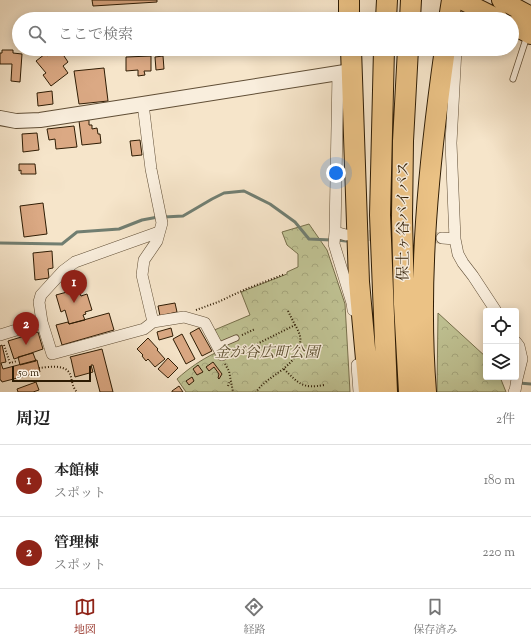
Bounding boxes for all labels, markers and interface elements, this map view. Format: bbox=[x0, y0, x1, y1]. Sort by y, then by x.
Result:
search box bbox=[12, 12, 519, 56]
icon: search bbox=[26, 23, 48, 45]
text: ここで検索 bbox=[58, 25, 133, 46]
street label: 保土ヶ谷バイパス bbox=[394, 161, 415, 281]
your location bbox=[326, 163, 346, 183]
pin: 1 bbox=[61, 270, 87, 303]
map controls bbox=[483, 308, 519, 380]
button: locate bbox=[483, 308, 519, 344]
pin: 2 bbox=[13, 312, 39, 345]
park label: 金が谷広町公園 bbox=[214, 343, 322, 364]
button: layers bbox=[483, 344, 519, 380]
scale bar bbox=[12, 364, 91, 383]
text: 50 m bbox=[18, 365, 39, 381]
text: 周辺 bbox=[16, 408, 50, 432]
text: 2件 bbox=[496, 411, 515, 429]
text: 本館棟 bbox=[54, 461, 99, 482]
text: 1 bbox=[27, 472, 31, 490]
text: 180 m bbox=[484, 472, 515, 490]
text: スポット bbox=[54, 485, 106, 503]
text: 管理棟 bbox=[54, 533, 99, 554]
text: 2 bbox=[26, 544, 32, 562]
text: 220 m bbox=[482, 544, 515, 562]
text: スポット bbox=[54, 557, 106, 575]
tab: 地図 bbox=[74, 596, 96, 638]
tab: 経路 bbox=[243, 596, 265, 638]
tab: 保存済み bbox=[413, 596, 457, 638]

